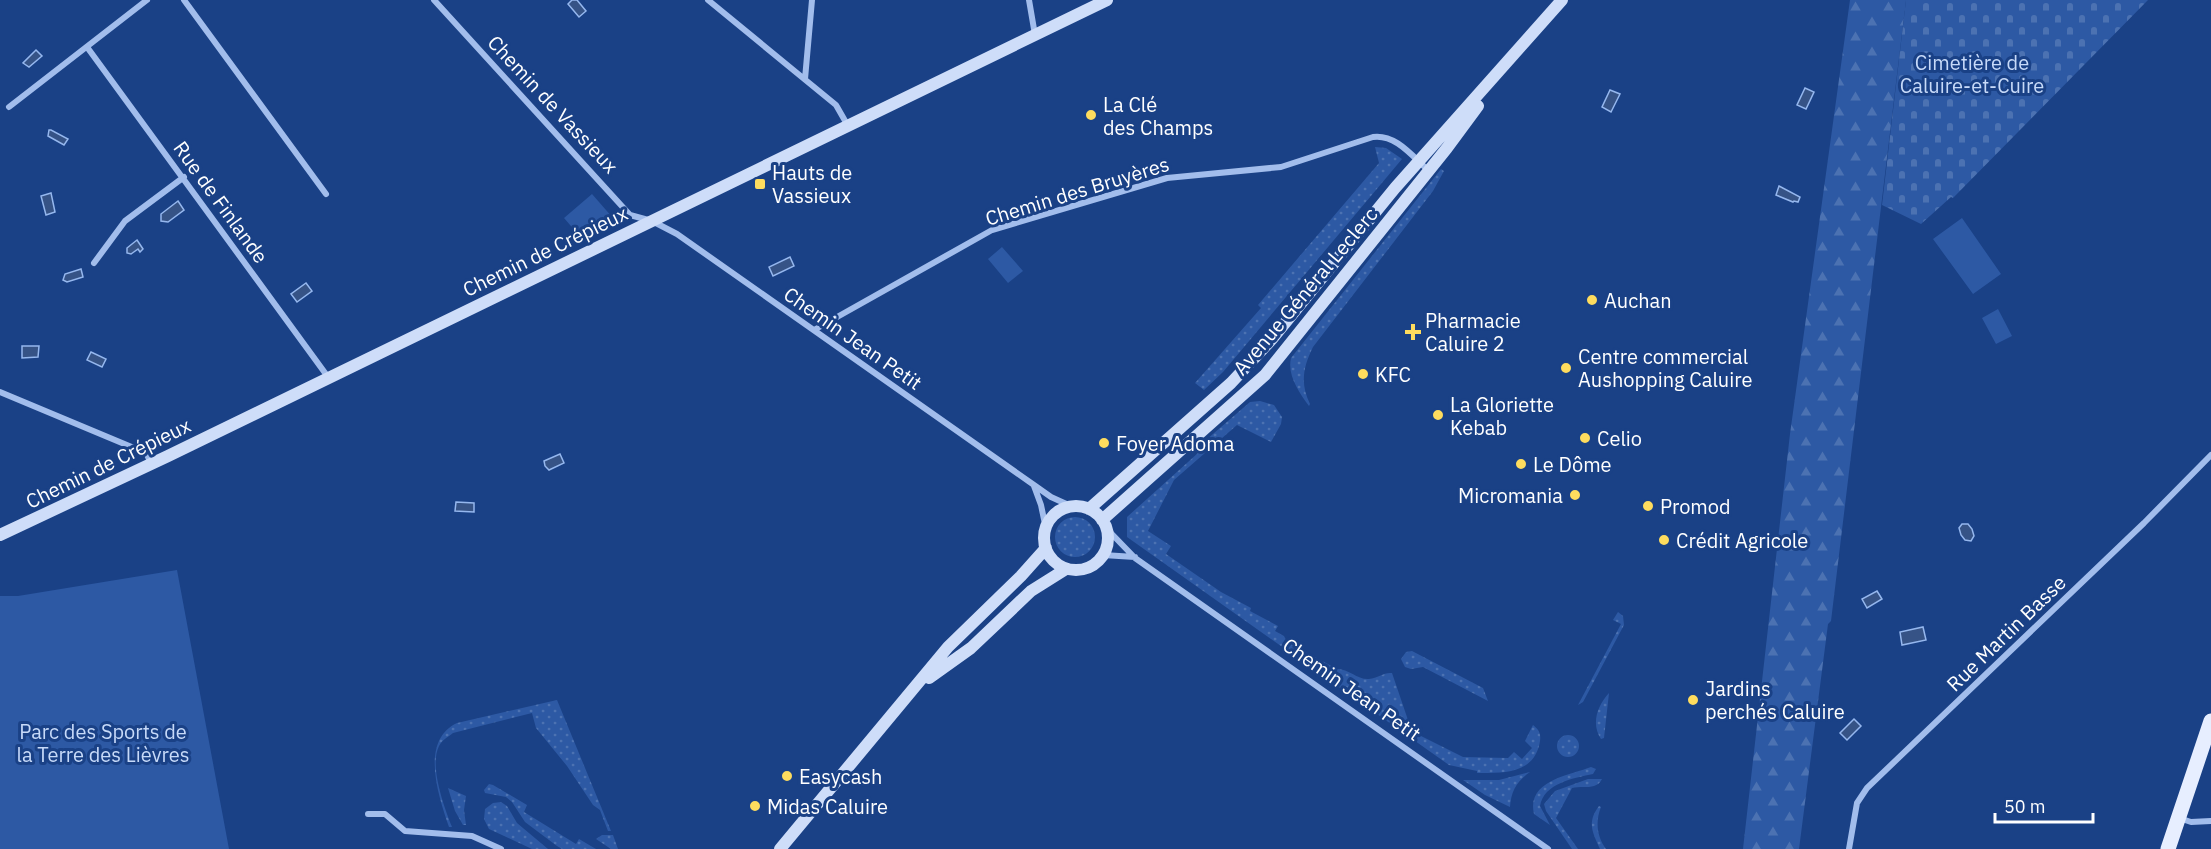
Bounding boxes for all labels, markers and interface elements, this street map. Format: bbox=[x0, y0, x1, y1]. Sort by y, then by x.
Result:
street label: Chemin de Vassieux bbox=[482, 29, 624, 179]
park label: Cimetière de Caluire-et-Cuire bbox=[1900, 49, 2044, 99]
place label: La Clé des Champs bbox=[1103, 91, 1213, 141]
marker: La Clé des Champs bbox=[1084, 108, 1098, 122]
street label: Rue de Finlande bbox=[168, 136, 274, 269]
street label: Chemin des Bruyères bbox=[982, 150, 1172, 232]
place label: Hauts de Vassieux bbox=[772, 159, 852, 209]
marker: Hauts de Vassieux bbox=[753, 177, 767, 191]
street label: Chemin de Crépieux bbox=[458, 199, 632, 303]
street label: Avenue Général Leclerc bbox=[1227, 201, 1383, 381]
street label: Chemin Jean Petit bbox=[779, 280, 927, 396]
place label: Auchan bbox=[1604, 287, 1672, 314]
marker: Auchan bbox=[1585, 293, 1599, 307]
place label: Pharmacie Caluire 2 bbox=[1425, 307, 1521, 357]
marker: Pharmacie Caluire 2 bbox=[1406, 325, 1420, 339]
place label: Centre commercial Aushopping Caluire bbox=[1578, 343, 1752, 393]
place label: KFC bbox=[1375, 361, 1411, 388]
marker: Centre commercial Aushopping Caluire bbox=[1559, 361, 1573, 375]
marker: KFC bbox=[1356, 367, 1370, 381]
place label: La Gloriette Kebab bbox=[1450, 391, 1554, 441]
marker: La Gloriette Kebab bbox=[1431, 408, 1445, 422]
street label: Chemin de Crépieux bbox=[21, 411, 195, 515]
place label: Celio bbox=[1597, 425, 1642, 452]
place label: Foyer Adoma bbox=[1116, 430, 1235, 457]
marker: Celio bbox=[1578, 431, 1592, 445]
marker: Foyer Adoma bbox=[1097, 436, 1111, 450]
place label: Le Dôme bbox=[1533, 451, 1612, 478]
marker: Le Dôme bbox=[1514, 457, 1528, 471]
place label: Micromania bbox=[1458, 482, 1563, 509]
marker: Micromania bbox=[1568, 488, 1582, 502]
place label: Promod bbox=[1660, 493, 1731, 520]
marker: Promod bbox=[1641, 499, 1655, 513]
place label: Crédit Agricole bbox=[1676, 527, 1808, 554]
marker: Crédit Agricole bbox=[1657, 533, 1671, 547]
street label: Rue Martin Basse bbox=[1940, 569, 2072, 697]
street label: Chemin Jean Petit bbox=[1278, 631, 1426, 747]
place label: Jardins perchés Caluire bbox=[1705, 675, 1845, 725]
marker: Jardins perchés Caluire bbox=[1686, 693, 1700, 707]
park label: Parc des Sports de la Terre des Lièvres bbox=[17, 718, 189, 768]
place label: Easycash bbox=[799, 763, 882, 790]
marker: Easycash bbox=[780, 769, 794, 783]
scale bar bbox=[1995, 786, 2092, 824]
place label: Midas Caluire bbox=[767, 793, 888, 820]
text: 50 m bbox=[2004, 795, 2046, 818]
marker: Midas Caluire bbox=[748, 799, 762, 813]

